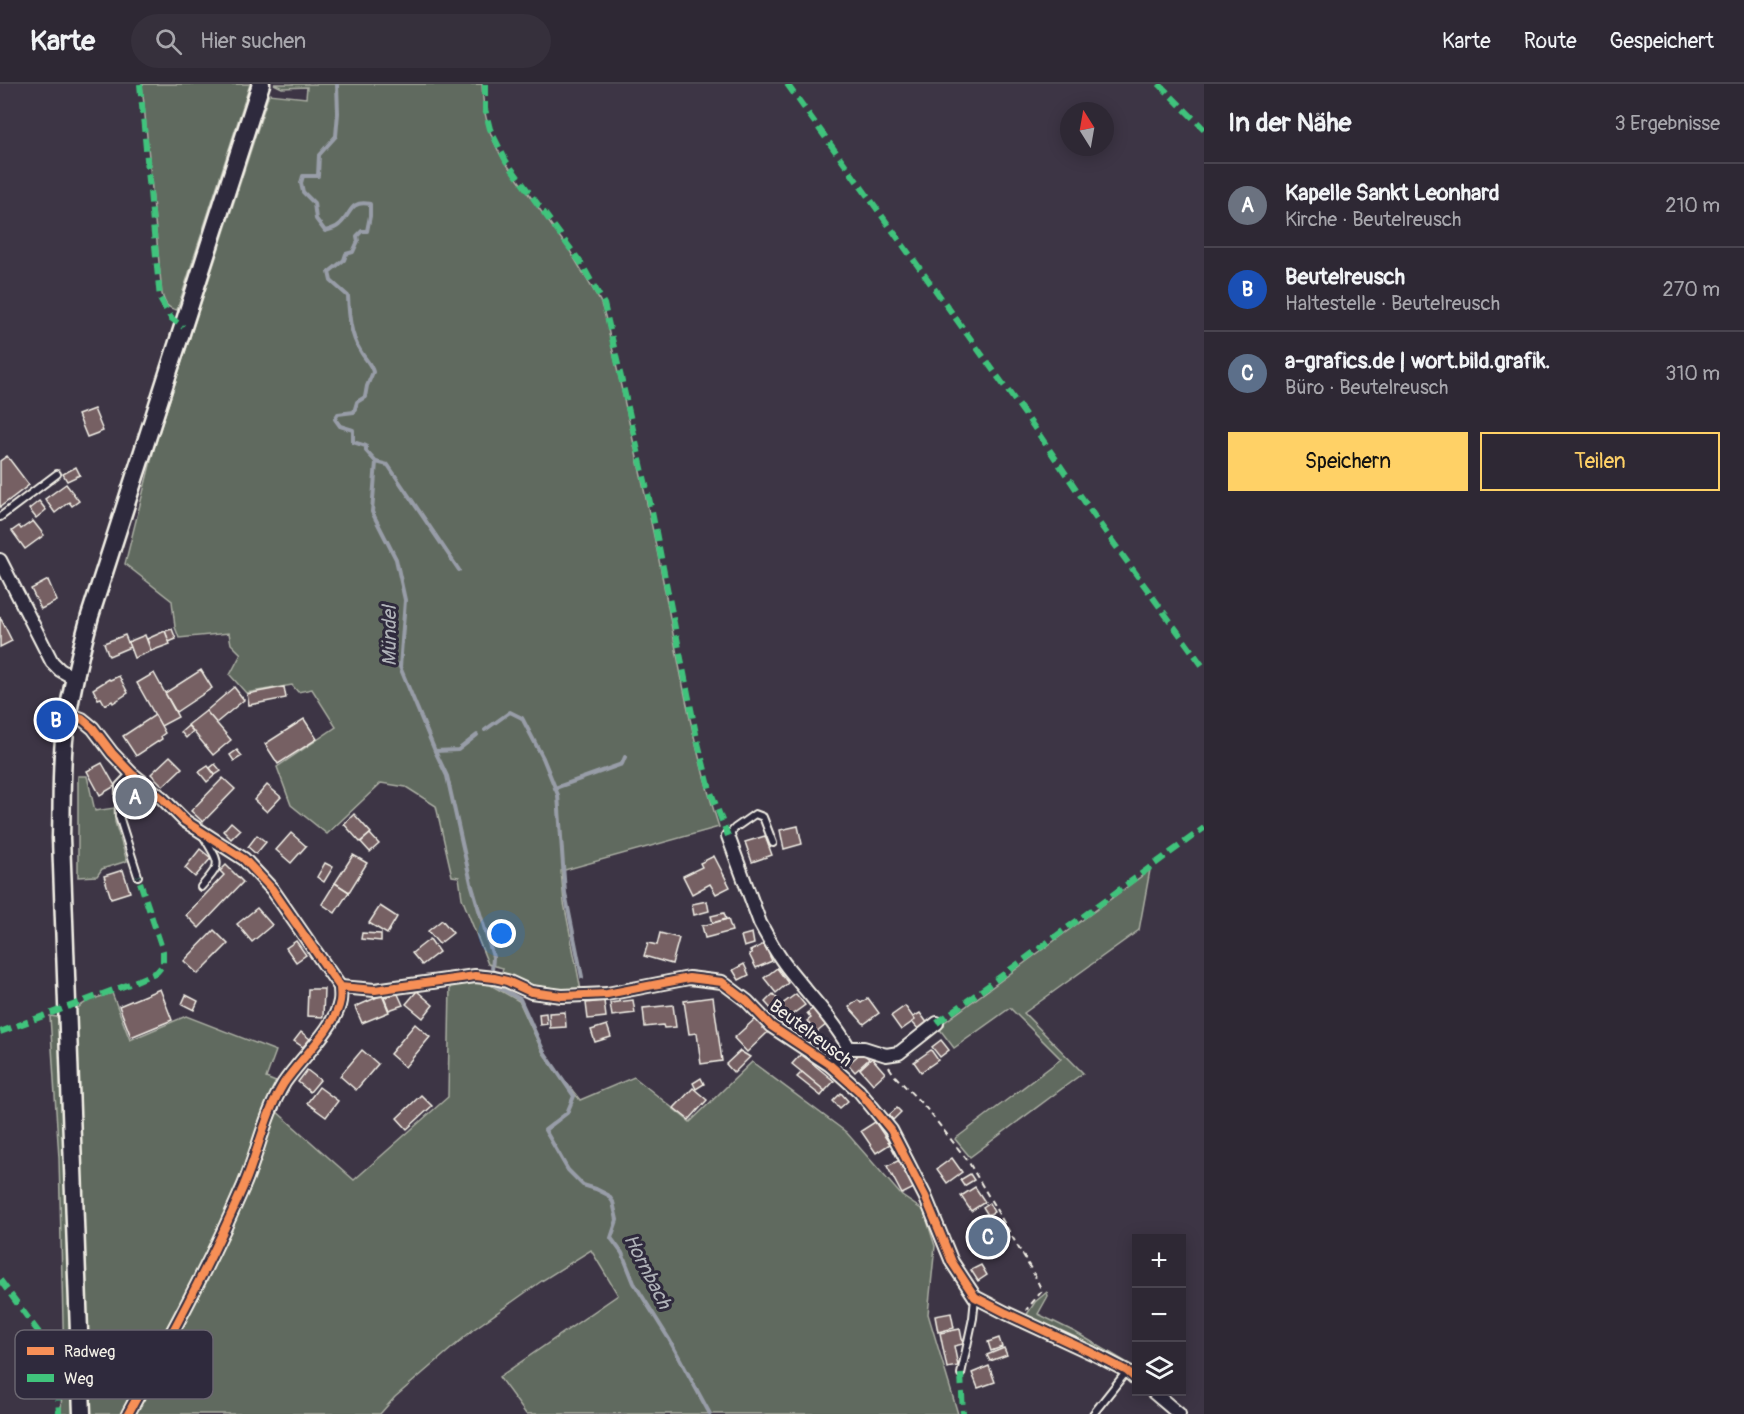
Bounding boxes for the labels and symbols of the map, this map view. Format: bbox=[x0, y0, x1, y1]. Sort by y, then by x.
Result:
north arrow bbox=[1060, 102, 1114, 156]
water label: Mündel bbox=[377, 603, 402, 666]
pin: B bbox=[36, 698, 76, 742]
pin: A bbox=[116, 774, 154, 820]
your location bbox=[487, 919, 516, 948]
street label: Beutelreusch bbox=[765, 995, 857, 1072]
pin: C bbox=[968, 1214, 1008, 1260]
water label: Hornbach bbox=[618, 1230, 678, 1314]
legend bbox=[15, 1330, 213, 1399]
text: Radweg bbox=[64, 1342, 115, 1362]
text: Weg bbox=[64, 1369, 94, 1389]

